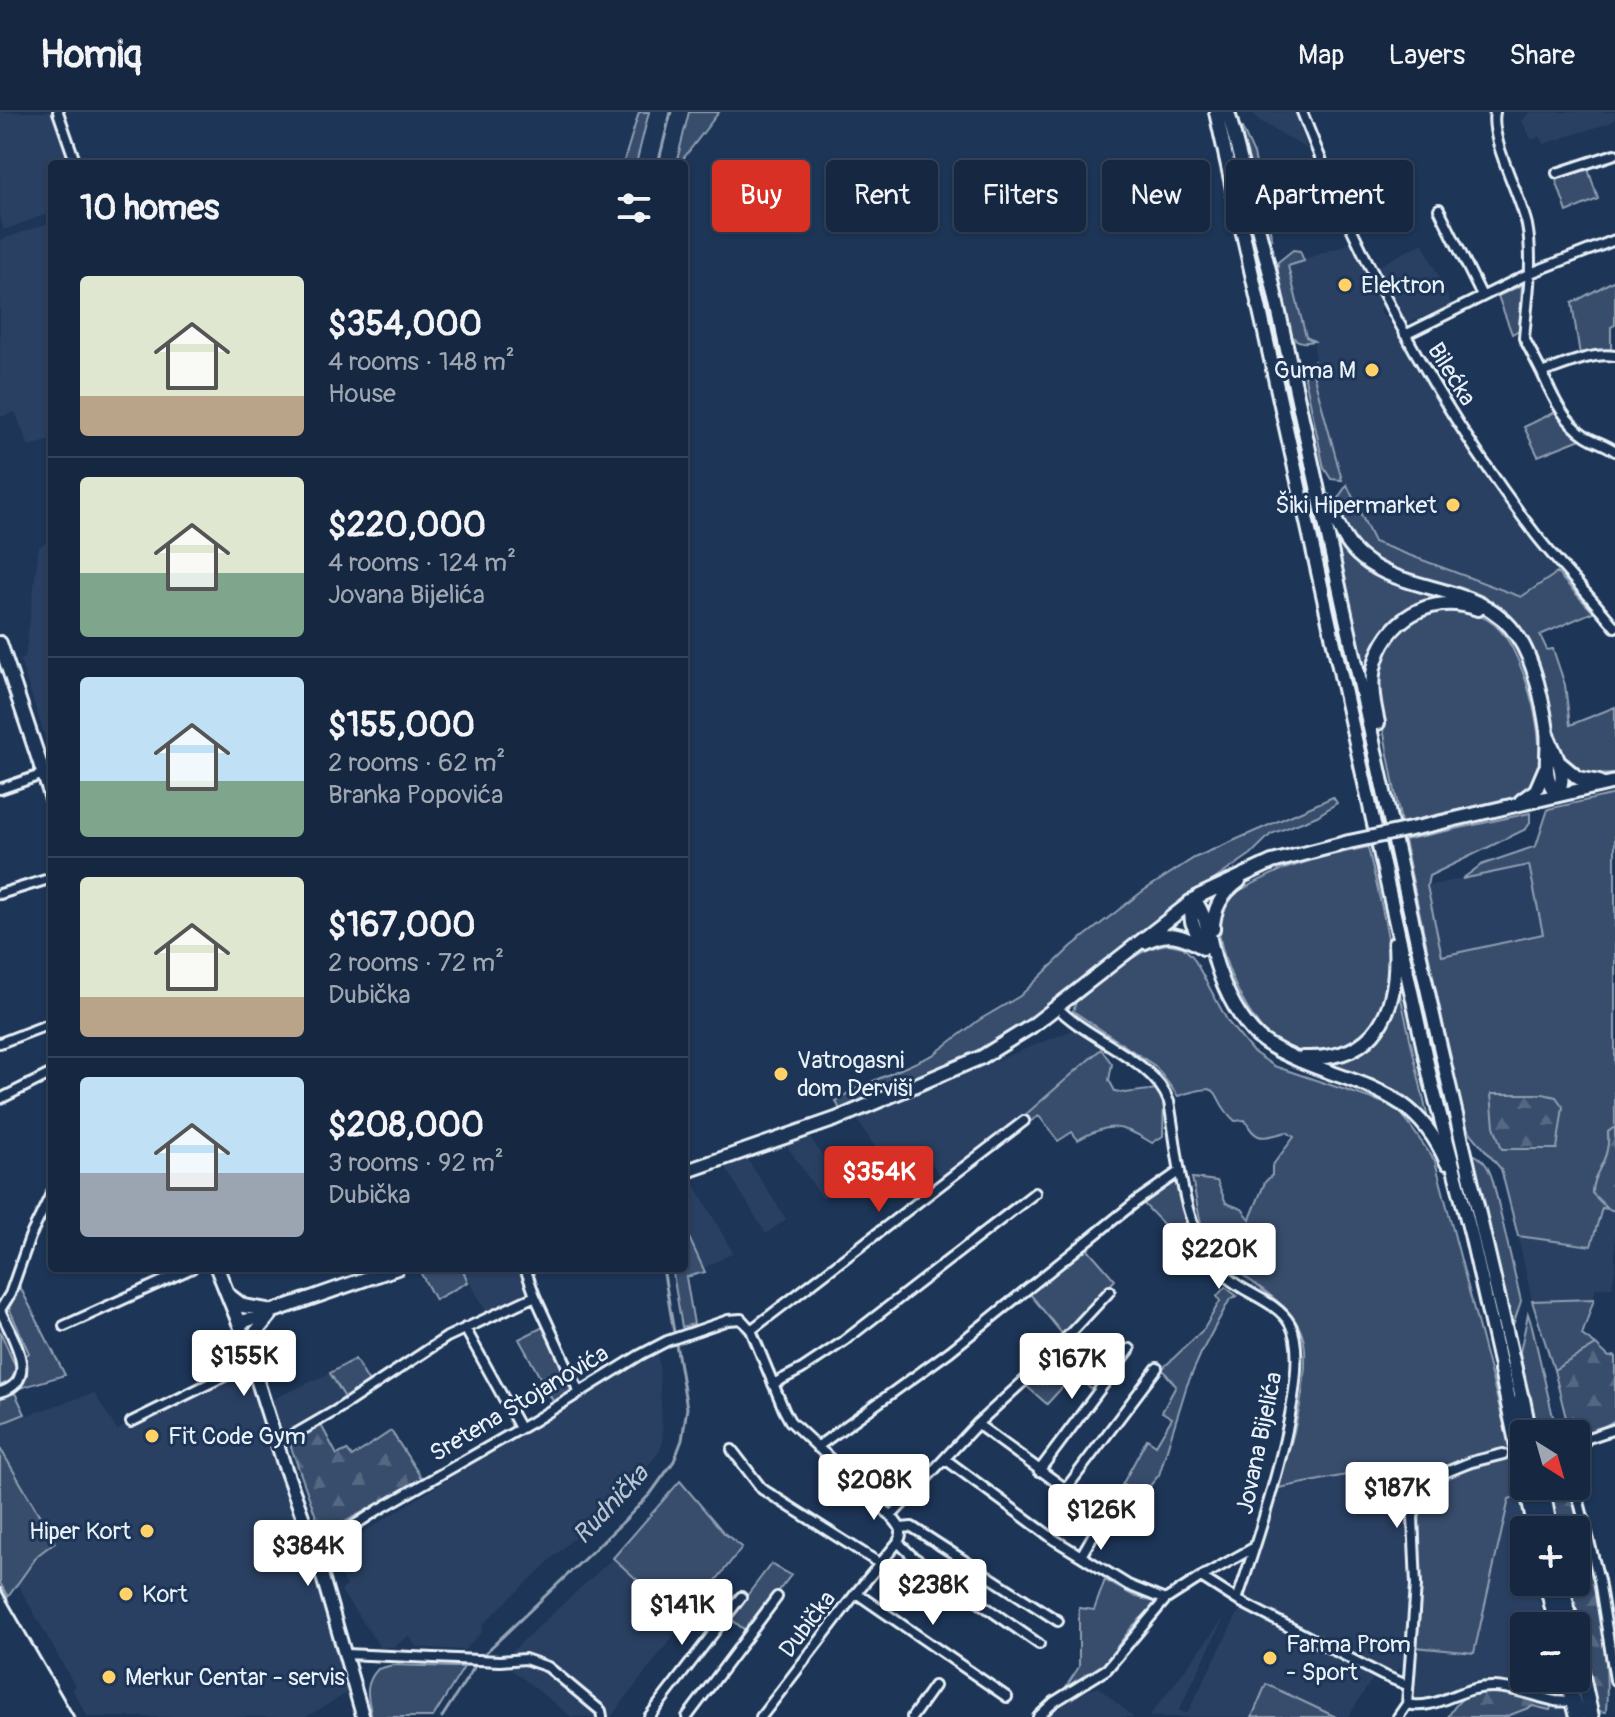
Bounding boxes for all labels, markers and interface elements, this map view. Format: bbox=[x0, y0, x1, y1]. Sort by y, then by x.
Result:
text: Homiq bbox=[40, 31, 142, 79]
text: Map bbox=[1298, 38, 1344, 73]
text: Layers bbox=[1388, 38, 1465, 73]
text: Share bbox=[1509, 38, 1575, 73]
chip: Buy bbox=[712, 160, 810, 232]
chip: Rent bbox=[826, 160, 938, 232]
chip: Filters bbox=[954, 160, 1086, 232]
chip: New bbox=[1102, 160, 1210, 232]
chip: Apartment bbox=[1226, 160, 1413, 232]
icon: filters bbox=[612, 186, 656, 230]
text: 10 homes bbox=[80, 187, 219, 230]
place label: Elektron bbox=[1361, 271, 1445, 300]
marker: Elektron bbox=[1336, 276, 1354, 294]
text: $354,000 bbox=[328, 303, 482, 346]
icon: home bbox=[144, 308, 240, 404]
street label: Bilećka bbox=[1421, 337, 1482, 411]
text: 4 rooms · 148 m² bbox=[328, 346, 515, 378]
place label: Guma M bbox=[1274, 356, 1356, 385]
marker: Guma M bbox=[1363, 361, 1381, 379]
text: House bbox=[328, 378, 396, 410]
place label: Šiki Hipermarket bbox=[1275, 490, 1437, 520]
marker: Šiki Hipermarket bbox=[1444, 496, 1462, 514]
text: $220,000 bbox=[328, 504, 486, 547]
icon: home bbox=[144, 509, 240, 605]
text: 4 rooms · 124 m² bbox=[328, 547, 516, 579]
text: Jovana Bijelića bbox=[328, 579, 485, 611]
text: $155,000 bbox=[328, 704, 475, 747]
icon: home bbox=[144, 709, 240, 805]
text: 2 rooms · 62 m² bbox=[328, 747, 505, 779]
text: Branka Popovića bbox=[328, 779, 503, 811]
text: $167,000 bbox=[328, 904, 475, 947]
icon: home bbox=[144, 909, 240, 1005]
text: 2 rooms · 72 m² bbox=[328, 947, 504, 979]
text: Dubička bbox=[328, 979, 411, 1011]
place label: Vatrogasni dom Derviši bbox=[797, 1046, 913, 1103]
marker: Vatrogasni dom Derviši bbox=[772, 1065, 790, 1083]
text: $208,000 bbox=[328, 1104, 484, 1147]
icon: home bbox=[144, 1109, 240, 1205]
pin: $354K bbox=[823, 1146, 935, 1214]
text: 3 rooms · 92 m² bbox=[328, 1147, 504, 1179]
text: $354K bbox=[842, 1156, 916, 1188]
text: Dubička bbox=[328, 1179, 411, 1211]
pin: $220K bbox=[1163, 1223, 1275, 1291]
text: $220K bbox=[1181, 1233, 1257, 1265]
pin: $155K bbox=[188, 1330, 300, 1398]
pin: $167K bbox=[1016, 1333, 1128, 1401]
street label: Sretena Stojanovića bbox=[425, 1339, 614, 1468]
text: $155K bbox=[210, 1340, 278, 1372]
text: $167K bbox=[1038, 1343, 1106, 1375]
street label: Jovana Bijelića bbox=[1230, 1369, 1289, 1517]
north arrow bbox=[1510, 1420, 1590, 1500]
map controls bbox=[1510, 1420, 1590, 1692]
place label: Fit Code Gym bbox=[168, 1422, 306, 1451]
marker: Fit Code Gym bbox=[143, 1427, 161, 1445]
pin: $208K bbox=[818, 1454, 930, 1522]
water label: Rudnička bbox=[566, 1457, 657, 1551]
pin: $187K bbox=[1341, 1462, 1453, 1530]
text: $208K bbox=[836, 1464, 912, 1496]
text: $187K bbox=[1364, 1472, 1430, 1504]
pin: $126K bbox=[1045, 1484, 1157, 1552]
text: $126K bbox=[1066, 1494, 1136, 1526]
button: + bbox=[1510, 1516, 1590, 1596]
place label: Hiper Kort bbox=[29, 1517, 131, 1546]
pin: $384K bbox=[252, 1520, 364, 1588]
marker: Hiper Kort bbox=[138, 1522, 156, 1540]
text: $384K bbox=[272, 1530, 344, 1562]
pin: $238K bbox=[877, 1559, 989, 1627]
text: $238K bbox=[897, 1569, 969, 1601]
pin: $141K bbox=[626, 1579, 738, 1647]
place label: Kort bbox=[142, 1580, 188, 1609]
marker: Kort bbox=[117, 1585, 135, 1603]
street label: Dubička bbox=[773, 1585, 842, 1664]
text: $141K bbox=[649, 1589, 715, 1621]
button: − bbox=[1510, 1612, 1590, 1692]
place label: Farma Prom - Sport bbox=[1286, 1630, 1411, 1687]
marker: Farma Prom - Sport bbox=[1261, 1649, 1279, 1667]
place label: Merkur Centar - servis bbox=[125, 1663, 345, 1692]
marker: Merkur Centar - servis bbox=[100, 1668, 118, 1686]

